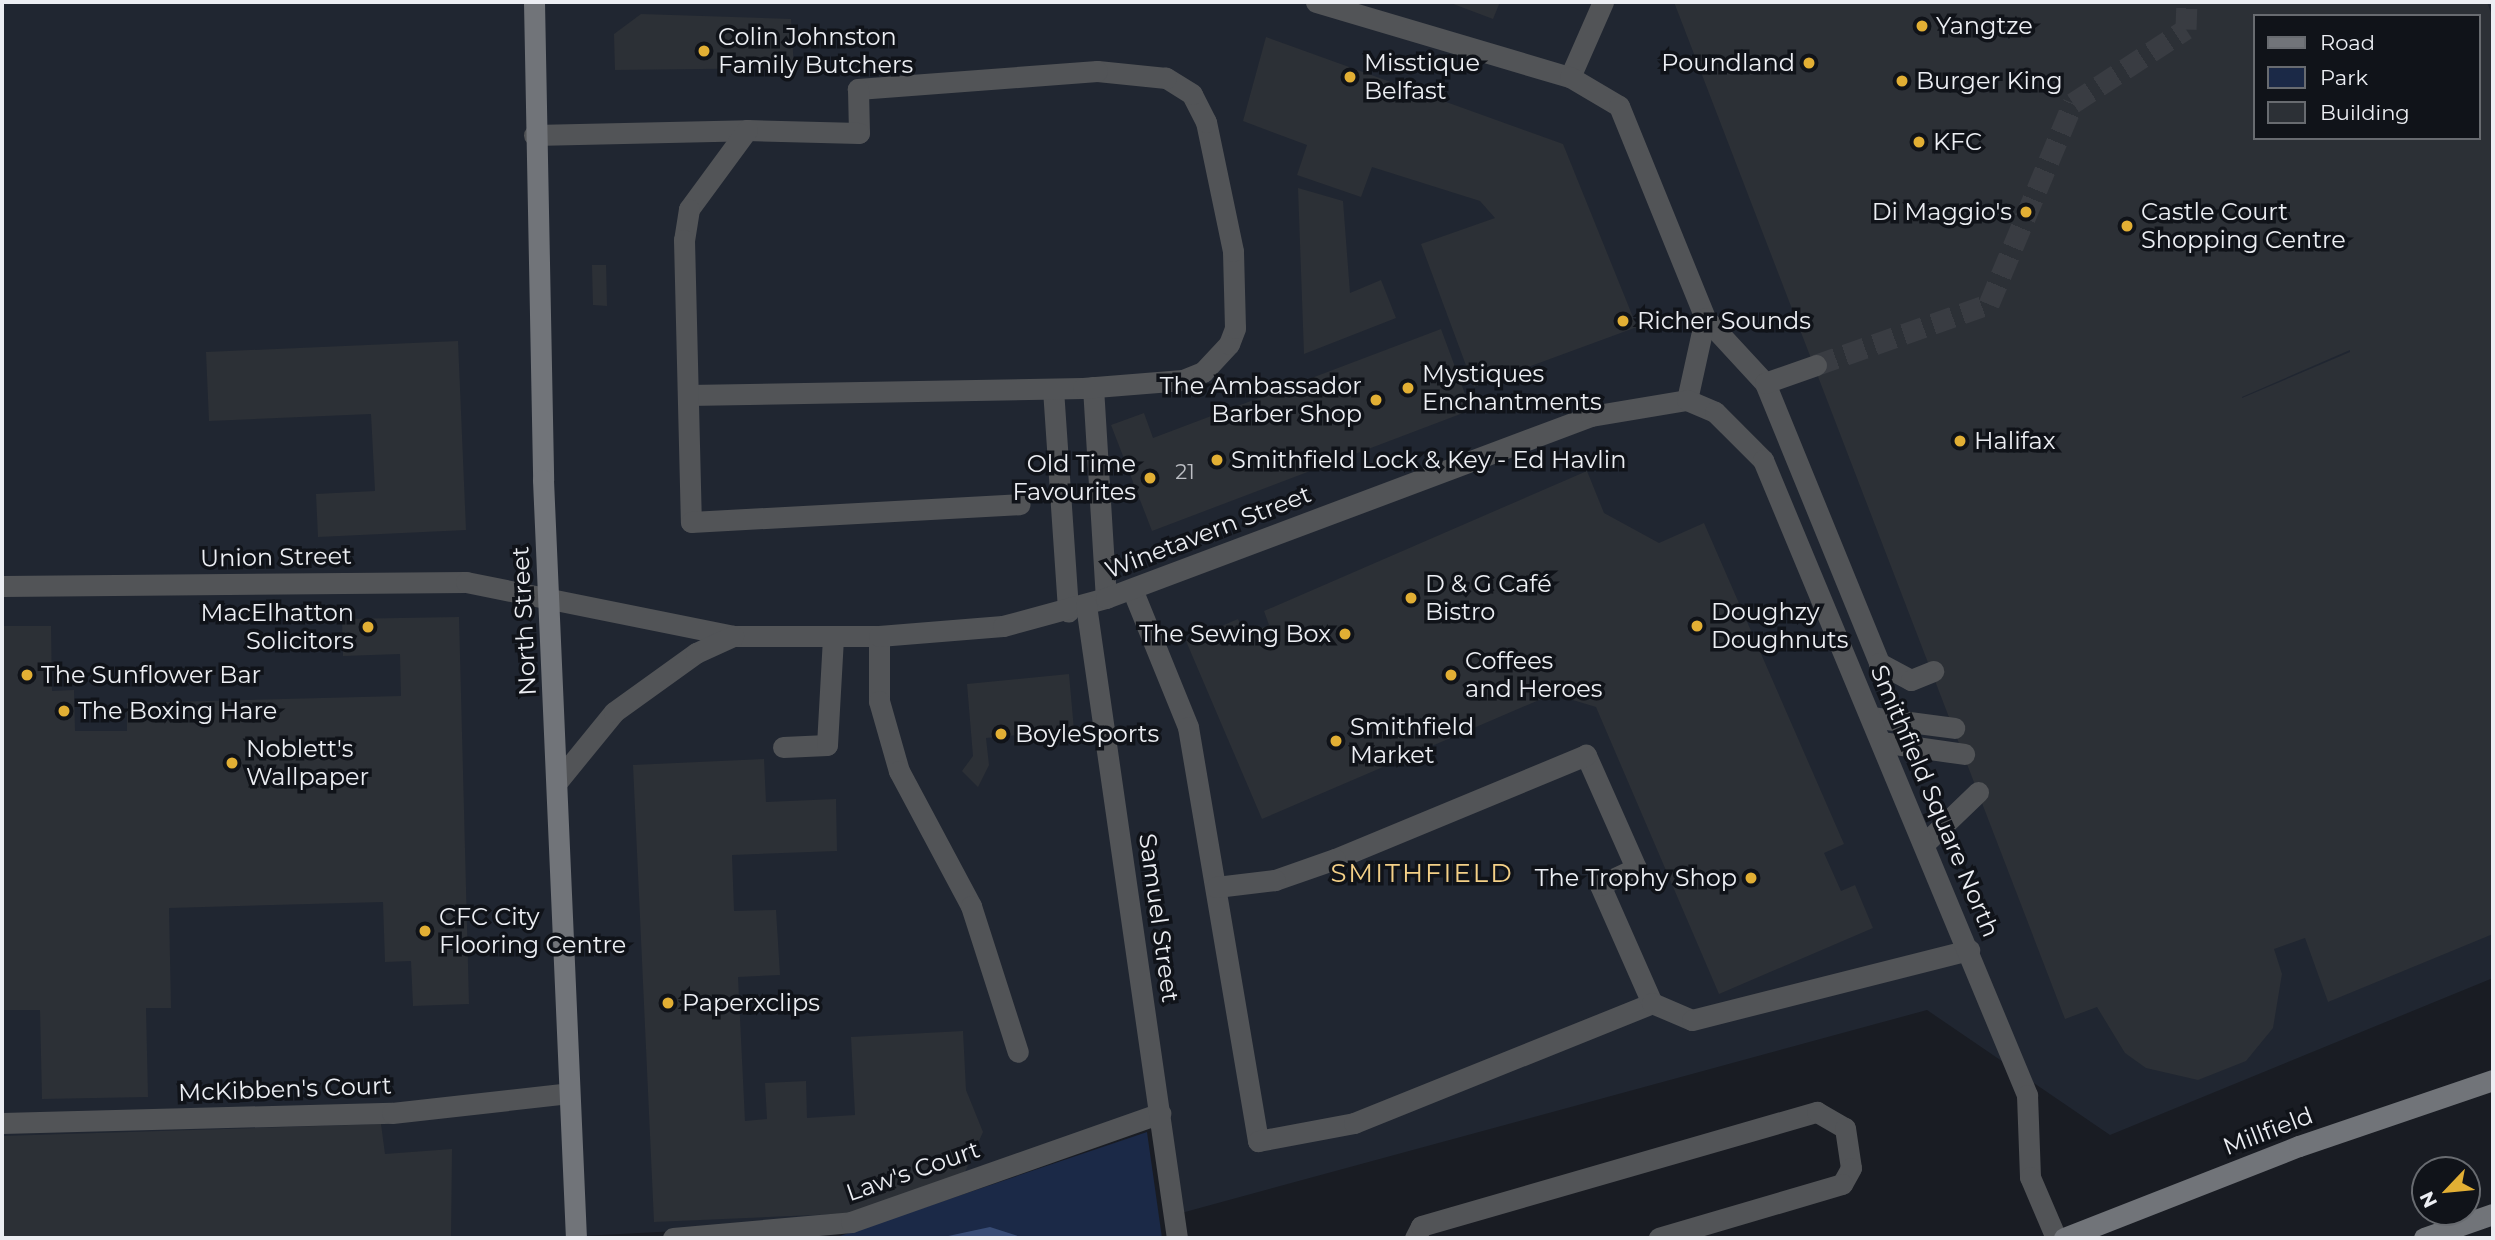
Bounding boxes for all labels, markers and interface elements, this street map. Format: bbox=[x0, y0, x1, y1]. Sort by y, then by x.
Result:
place label: Yangtze bbox=[1936, 12, 2033, 40]
legend bbox=[2254, 14, 2481, 140]
marker: Yangtze bbox=[1914, 18, 1930, 34]
place label: Colin Johnston Family Butchers bbox=[718, 23, 913, 79]
text: Road bbox=[2320, 30, 2375, 55]
marker: Colin Johnston Family Butchers bbox=[696, 43, 712, 59]
place label: Misstique Belfast bbox=[1364, 49, 1480, 105]
place label: Poundland bbox=[1661, 49, 1795, 77]
marker: Poundland bbox=[1801, 55, 1817, 71]
text: Park bbox=[2320, 65, 2368, 90]
place label: Burger King bbox=[1916, 67, 2063, 95]
marker: Misstique Belfast bbox=[1342, 69, 1358, 85]
marker: Burger King bbox=[1894, 73, 1910, 89]
text: Building bbox=[2320, 100, 2410, 125]
place label: KFC bbox=[1933, 128, 1982, 156]
marker: KFC bbox=[1911, 134, 1927, 150]
place label: Di Maggio's bbox=[1872, 198, 2012, 226]
place label: Castle Court Shopping Centre bbox=[2141, 198, 2346, 254]
marker: Di Maggio's bbox=[2018, 204, 2034, 220]
marker: Castle Court Shopping Centre bbox=[2119, 218, 2135, 234]
place label: Richer Sounds bbox=[1637, 307, 1811, 335]
marker: Richer Sounds bbox=[1615, 313, 1631, 329]
place label: Mystiques Enchantments bbox=[1422, 360, 1602, 416]
place label: The Ambassador Barber Shop bbox=[1160, 372, 1362, 428]
marker: Mystiques Enchantments bbox=[1400, 380, 1416, 396]
marker: The Ambassador Barber Shop bbox=[1368, 392, 1384, 408]
place label: Halifax bbox=[1974, 427, 2055, 455]
marker: Halifax bbox=[1952, 433, 1968, 449]
place label: Smithfield Lock & Key - Ed Havlin bbox=[1231, 446, 1626, 474]
place label: Old Time Favourites bbox=[1012, 450, 1136, 506]
marker: Smithfield Lock & Key - Ed Havlin bbox=[1209, 452, 1225, 468]
house number: 21 bbox=[1175, 459, 1195, 485]
marker: Old Time Favourites bbox=[1142, 470, 1158, 486]
street label: Winetavern Street bbox=[1101, 479, 1315, 585]
street label: Union Street bbox=[200, 541, 352, 573]
street label: North Street bbox=[506, 546, 542, 696]
place label: D & G Café Bistro bbox=[1425, 570, 1552, 626]
marker: D & G Café Bistro bbox=[1403, 590, 1419, 606]
place label: Doughzy Doughnuts bbox=[1711, 598, 1848, 654]
place label: MacElhatton Solicitors bbox=[201, 599, 354, 655]
marker: Doughzy Doughnuts bbox=[1689, 618, 1705, 634]
marker: MacElhatton Solicitors bbox=[360, 619, 376, 635]
place label: The Sewing Box bbox=[1139, 620, 1331, 648]
marker: The Sewing Box bbox=[1337, 626, 1353, 642]
place label: Coffees and Heroes bbox=[1465, 647, 1603, 703]
place label: The Sunflower Bar bbox=[41, 661, 261, 689]
street label: Smithfield Square North bbox=[1865, 661, 2005, 941]
marker: The Sunflower Bar bbox=[19, 667, 35, 683]
marker: Coffees and Heroes bbox=[1443, 667, 1459, 683]
place label: The Boxing Hare bbox=[78, 697, 277, 725]
marker: The Boxing Hare bbox=[56, 703, 72, 719]
place label: Smithfield Market bbox=[1350, 713, 1474, 769]
place label: BoyleSports bbox=[1015, 720, 1159, 748]
marker: BoyleSports bbox=[993, 726, 1009, 742]
marker: Smithfield Market bbox=[1328, 733, 1344, 749]
place label: Noblett's Wallpaper bbox=[246, 735, 369, 791]
marker: Noblett's Wallpaper bbox=[224, 755, 240, 771]
street label: Samuel Street bbox=[1133, 832, 1185, 1004]
district label: SMITHFIELD bbox=[1332, 858, 1512, 890]
place label: The Trophy Shop bbox=[1535, 864, 1737, 892]
marker: The Trophy Shop bbox=[1743, 870, 1759, 886]
place label: CFC City Flooring Centre bbox=[439, 903, 626, 959]
marker: CFC City Flooring Centre bbox=[417, 923, 433, 939]
place label: Paperxclips bbox=[682, 989, 820, 1017]
marker: Paperxclips bbox=[660, 995, 676, 1011]
street label: McKibben's Court bbox=[178, 1071, 392, 1107]
street label: Millfield bbox=[2219, 1101, 2317, 1161]
street label: Law's Court bbox=[842, 1135, 984, 1207]
north arrow bbox=[2411, 1156, 2481, 1226]
text: N bbox=[2415, 1188, 2442, 1211]

